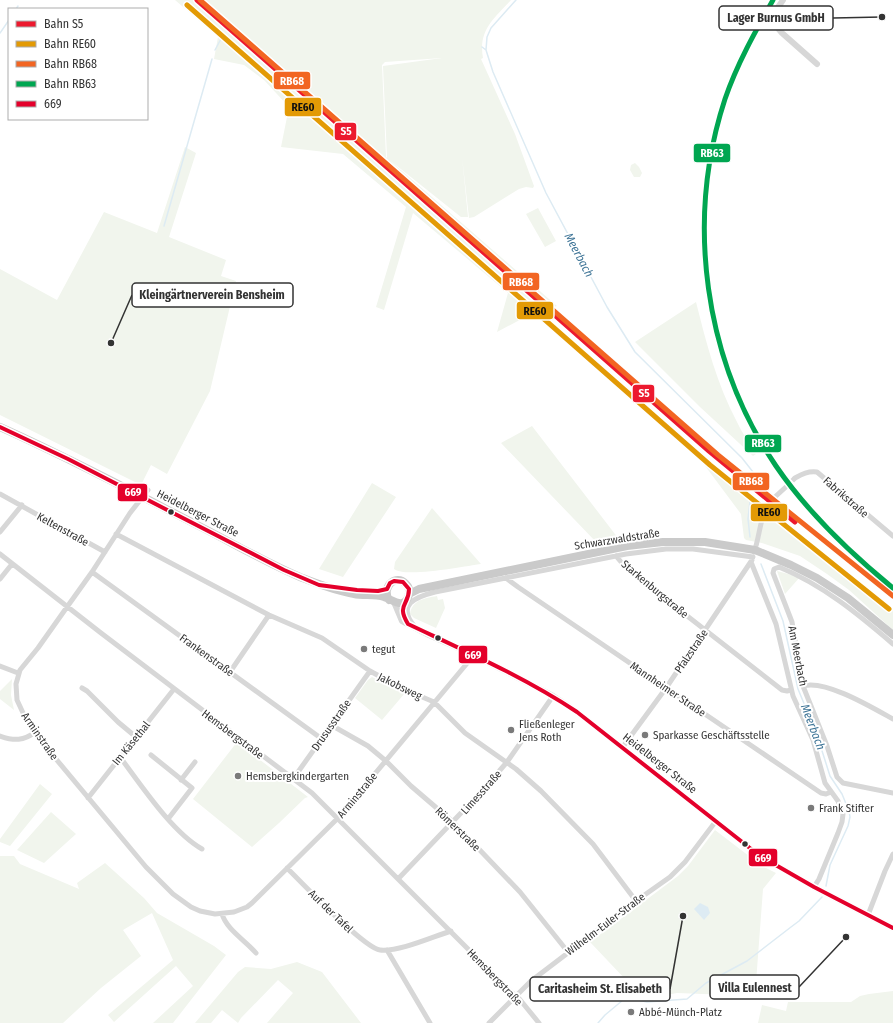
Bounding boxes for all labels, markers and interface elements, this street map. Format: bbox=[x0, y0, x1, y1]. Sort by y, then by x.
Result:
callout: Lager Burnus GmbH bbox=[719, 6, 833, 30]
legend bbox=[8, 8, 148, 120]
text: Lager Burnus GmbH bbox=[727, 11, 825, 25]
text: Bahn S5 bbox=[44, 17, 84, 31]
text: Bahn RE60 bbox=[44, 37, 96, 51]
text: Bahn RB68 bbox=[44, 57, 97, 71]
line badge: RB68 bbox=[273, 71, 311, 90]
text: RB68 bbox=[280, 75, 304, 88]
text: Bahn RB63 bbox=[44, 77, 96, 91]
text: 669 bbox=[44, 97, 62, 111]
line badge: RE60 bbox=[284, 97, 322, 117]
text: RE60 bbox=[292, 101, 315, 114]
line badge: S5 bbox=[334, 122, 357, 141]
text: S5 bbox=[340, 125, 352, 138]
line badge: RB63 bbox=[693, 143, 731, 163]
text: RB63 bbox=[700, 147, 724, 160]
water label: Meerbach bbox=[562, 231, 596, 279]
line badge: RB68 bbox=[502, 272, 540, 291]
text: RB68 bbox=[509, 276, 533, 289]
callout: Kleingärtnerverein Bensheim bbox=[132, 283, 293, 307]
text: Kleingärtnerverein Bensheim bbox=[139, 288, 285, 302]
line badge: RE60 bbox=[516, 301, 554, 320]
text: RE60 bbox=[524, 305, 547, 318]
line badge: S5 bbox=[632, 384, 655, 403]
text: S5 bbox=[638, 387, 650, 400]
line badge: RB63 bbox=[744, 434, 782, 453]
text: RB63 bbox=[751, 437, 775, 450]
line badge: RB68 bbox=[732, 472, 770, 491]
street label: Fabrikstraße bbox=[820, 474, 871, 521]
text: RB68 bbox=[739, 475, 763, 488]
line badge: 669 bbox=[117, 483, 148, 502]
text: 669 bbox=[124, 486, 142, 499]
street label: Heidelberger Straße bbox=[155, 487, 241, 540]
line badge: RE60 bbox=[750, 503, 788, 522]
text: RE60 bbox=[758, 506, 781, 519]
unlabelled marker bbox=[166, 507, 176, 517]
street label: Keltenstraße bbox=[35, 510, 91, 549]
street label: Schwarzwaldstraße bbox=[574, 526, 661, 553]
street label: Starkenburgstraße bbox=[619, 558, 691, 621]
street label: Am Meerbach bbox=[785, 625, 810, 687]
street label: Pfalzstraße bbox=[672, 627, 711, 676]
street label: Frankenstraße bbox=[177, 631, 236, 679]
unlabelled marker bbox=[433, 633, 443, 643]
place label: tegut bbox=[372, 643, 396, 656]
marker: tegut bbox=[359, 644, 369, 654]
line badge: 669 bbox=[458, 645, 488, 664]
text: 669 bbox=[464, 649, 482, 662]
street label: Mannheimer Straße bbox=[627, 659, 708, 720]
street label: Jakobsweg bbox=[376, 670, 425, 703]
street label: Drususstraße bbox=[309, 697, 354, 753]
water label: Meerbach bbox=[798, 702, 828, 752]
street label: Hemsbergstraße bbox=[199, 707, 266, 762]
street label: Arminstraße bbox=[18, 710, 61, 763]
place label: Fließenleger Jens Roth bbox=[519, 718, 575, 744]
street label: Im Käsethal bbox=[110, 719, 153, 768]
marker: Fließenleger Jens Roth bbox=[506, 725, 516, 735]
place label: Sparkasse Geschäftsstelle bbox=[653, 729, 770, 742]
marker: Sparkasse Geschäftsstelle bbox=[640, 730, 650, 740]
street label: Heidelberger Straße bbox=[620, 731, 699, 796]
street label: Limesstraße bbox=[458, 768, 504, 817]
place label: Hemsbergkindergarten bbox=[246, 770, 349, 783]
street label: Arminstraße bbox=[335, 770, 380, 821]
marker: Hemsbergkindergarten bbox=[233, 771, 243, 781]
place label: Frank Stifter bbox=[819, 802, 874, 815]
marker: Frank Stifter bbox=[806, 803, 816, 813]
street label: Römerstraße bbox=[432, 805, 483, 854]
unlabelled marker bbox=[740, 839, 750, 849]
line badge: 669 bbox=[748, 848, 778, 867]
text: 669 bbox=[754, 852, 772, 865]
street label: Auf der Tafel bbox=[306, 887, 356, 936]
street label: Wilhelm-Euler-Straße bbox=[563, 890, 648, 958]
street label: Hemsbergstraße bbox=[464, 946, 525, 1008]
callout: Villa Eulennest bbox=[710, 975, 799, 999]
callout: Caritasheim St. Elisabeth bbox=[530, 977, 670, 1001]
text: Villa Eulennest bbox=[717, 981, 793, 995]
text: Caritasheim St. Elisabeth bbox=[538, 982, 662, 996]
place label: Abbé-Münch-Platz bbox=[639, 1006, 722, 1019]
marker: Abbé-Münch-Platz bbox=[626, 1007, 636, 1017]

